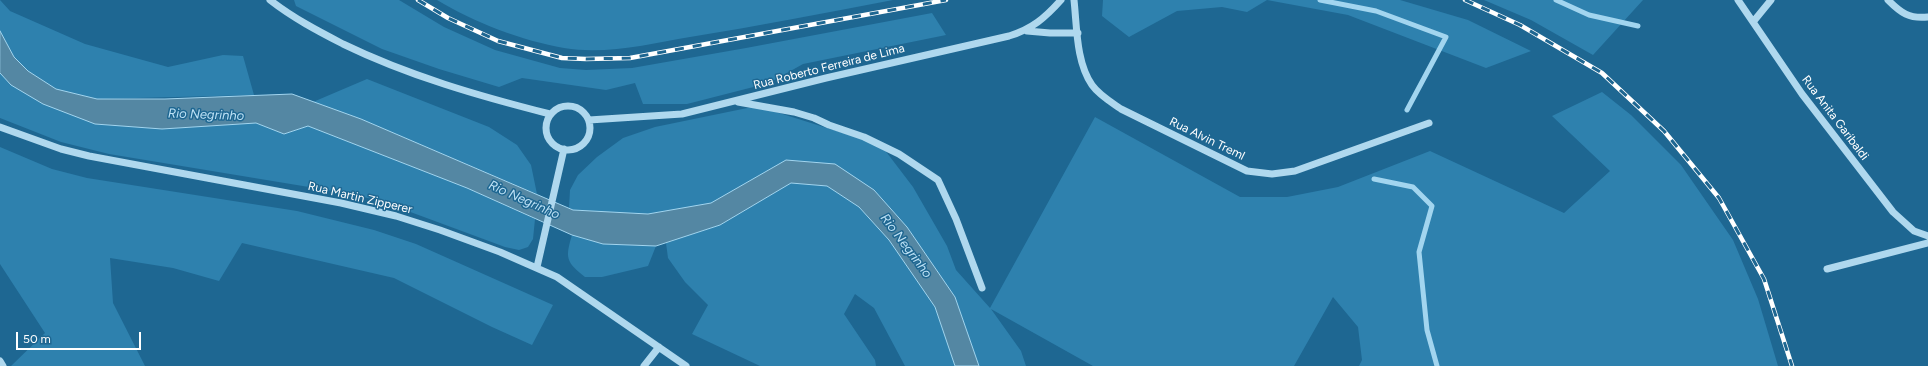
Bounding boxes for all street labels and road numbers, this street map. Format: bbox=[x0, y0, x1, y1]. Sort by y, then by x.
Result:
street label: Rua Roberto Ferreira de Lima bbox=[752, 41, 906, 93]
street label: Rua Anita Garibaldi bbox=[1799, 73, 1871, 163]
street label: Rua Alvin Treml bbox=[1167, 114, 1247, 164]
street label: Rua Martin Zipperer bbox=[307, 179, 413, 217]

